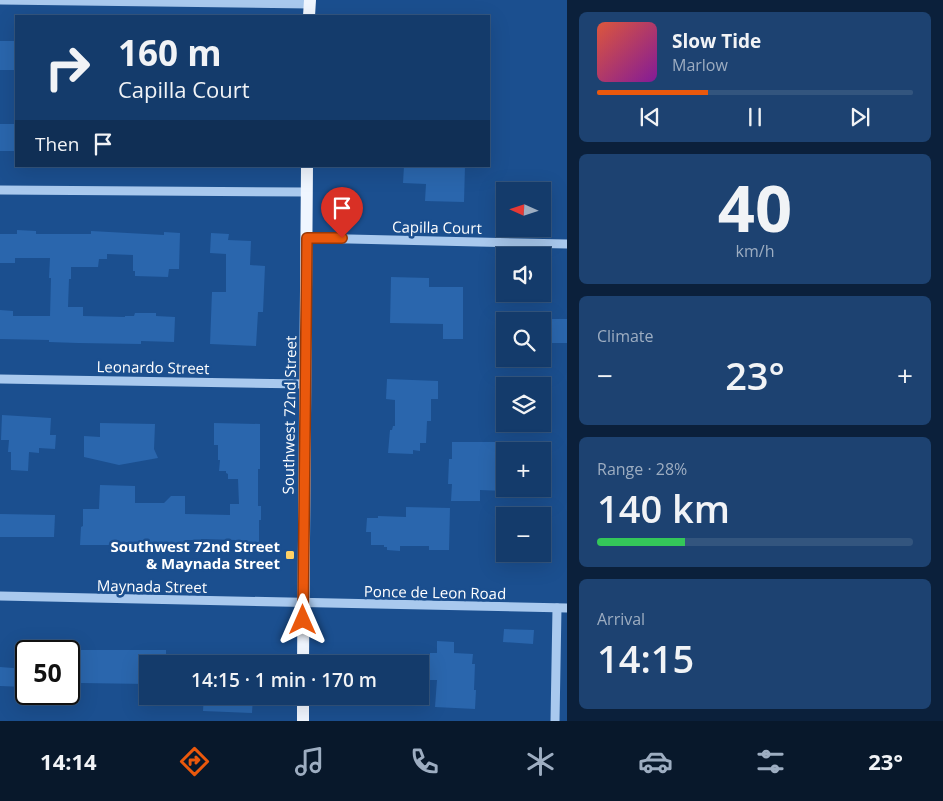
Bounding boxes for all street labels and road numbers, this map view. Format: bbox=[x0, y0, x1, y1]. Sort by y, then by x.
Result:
street label: Capilla Court bbox=[392, 216, 482, 238]
street label: Southwest 72nd Street bbox=[278, 335, 300, 495]
street label: Leonardo Street bbox=[96, 356, 210, 378]
street label: Maynada Street bbox=[97, 575, 207, 597]
street label: Ponce de Leon Road bbox=[364, 581, 506, 603]

